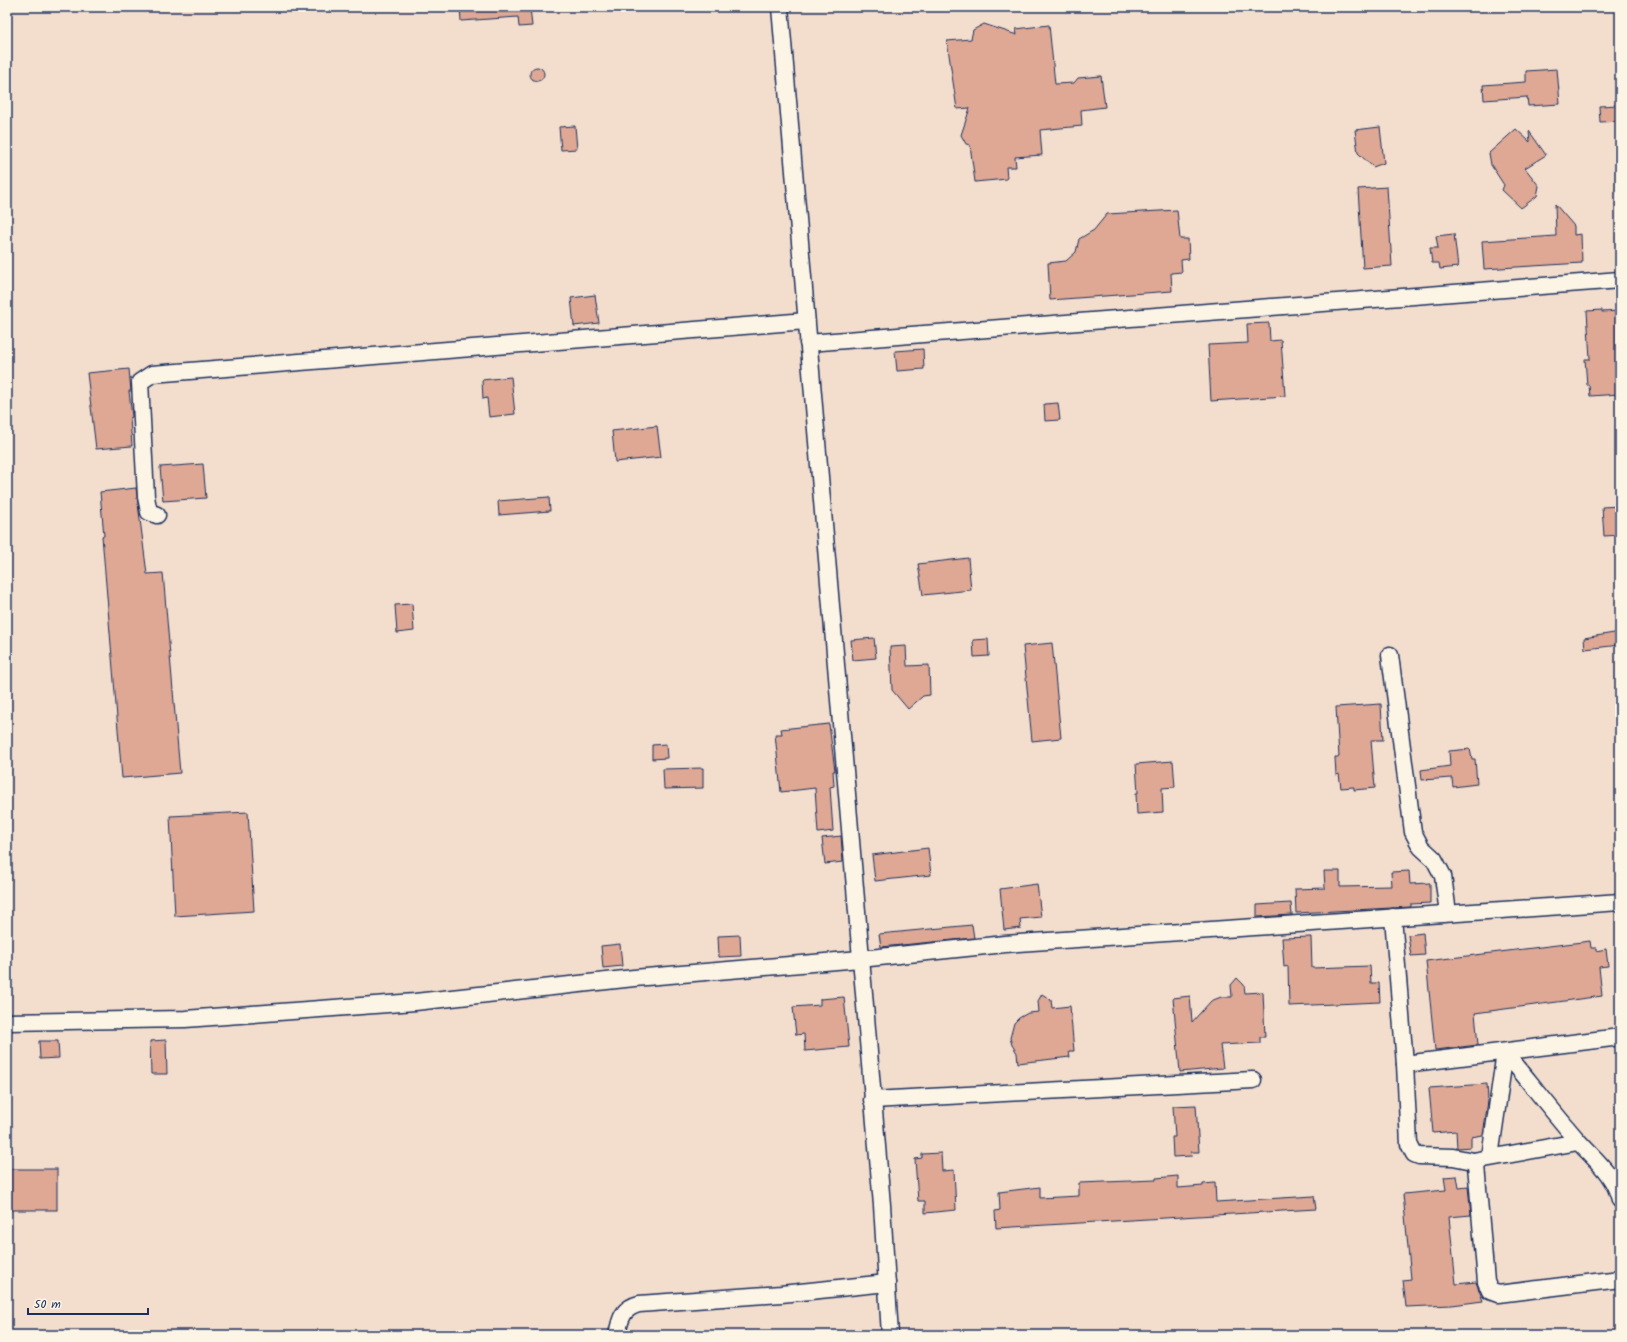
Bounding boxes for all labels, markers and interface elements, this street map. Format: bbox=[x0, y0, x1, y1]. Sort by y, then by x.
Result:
scale bar bbox=[28, 1290, 148, 1316]
text: 50 m bbox=[34, 1295, 61, 1314]

